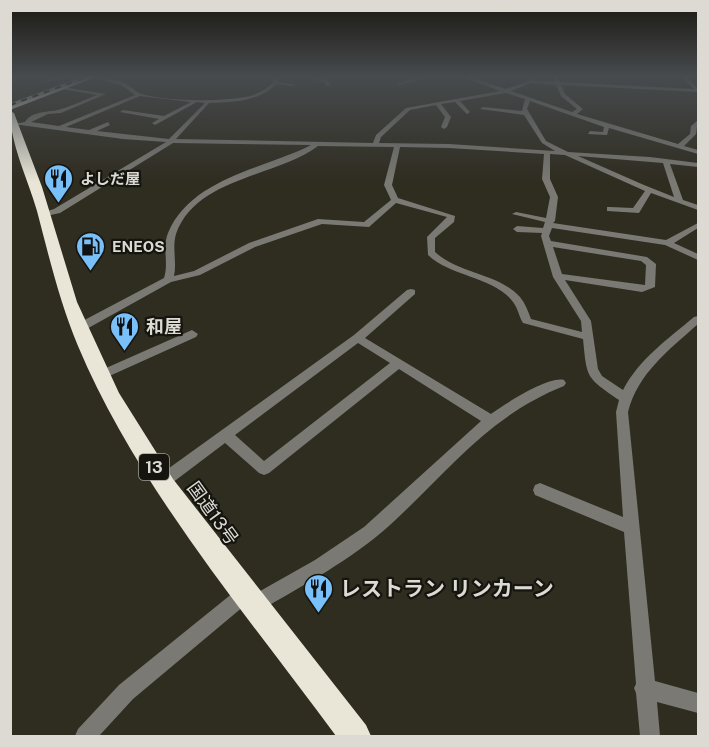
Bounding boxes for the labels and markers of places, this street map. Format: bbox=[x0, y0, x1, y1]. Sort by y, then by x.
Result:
restaurant icon: よしだ屋 bbox=[43, 162, 75, 204]
place label: よしだ屋 bbox=[80, 170, 140, 187]
fuel station icon: ENEOS bbox=[75, 230, 107, 272]
place label: ENEOS bbox=[112, 238, 165, 255]
restaurant icon: 和屋 bbox=[109, 310, 141, 352]
place label: 和屋 bbox=[146, 316, 182, 337]
restaurant icon: レストラン リンカーン bbox=[303, 572, 335, 614]
place label: レストラン リンカーン bbox=[340, 576, 554, 601]

